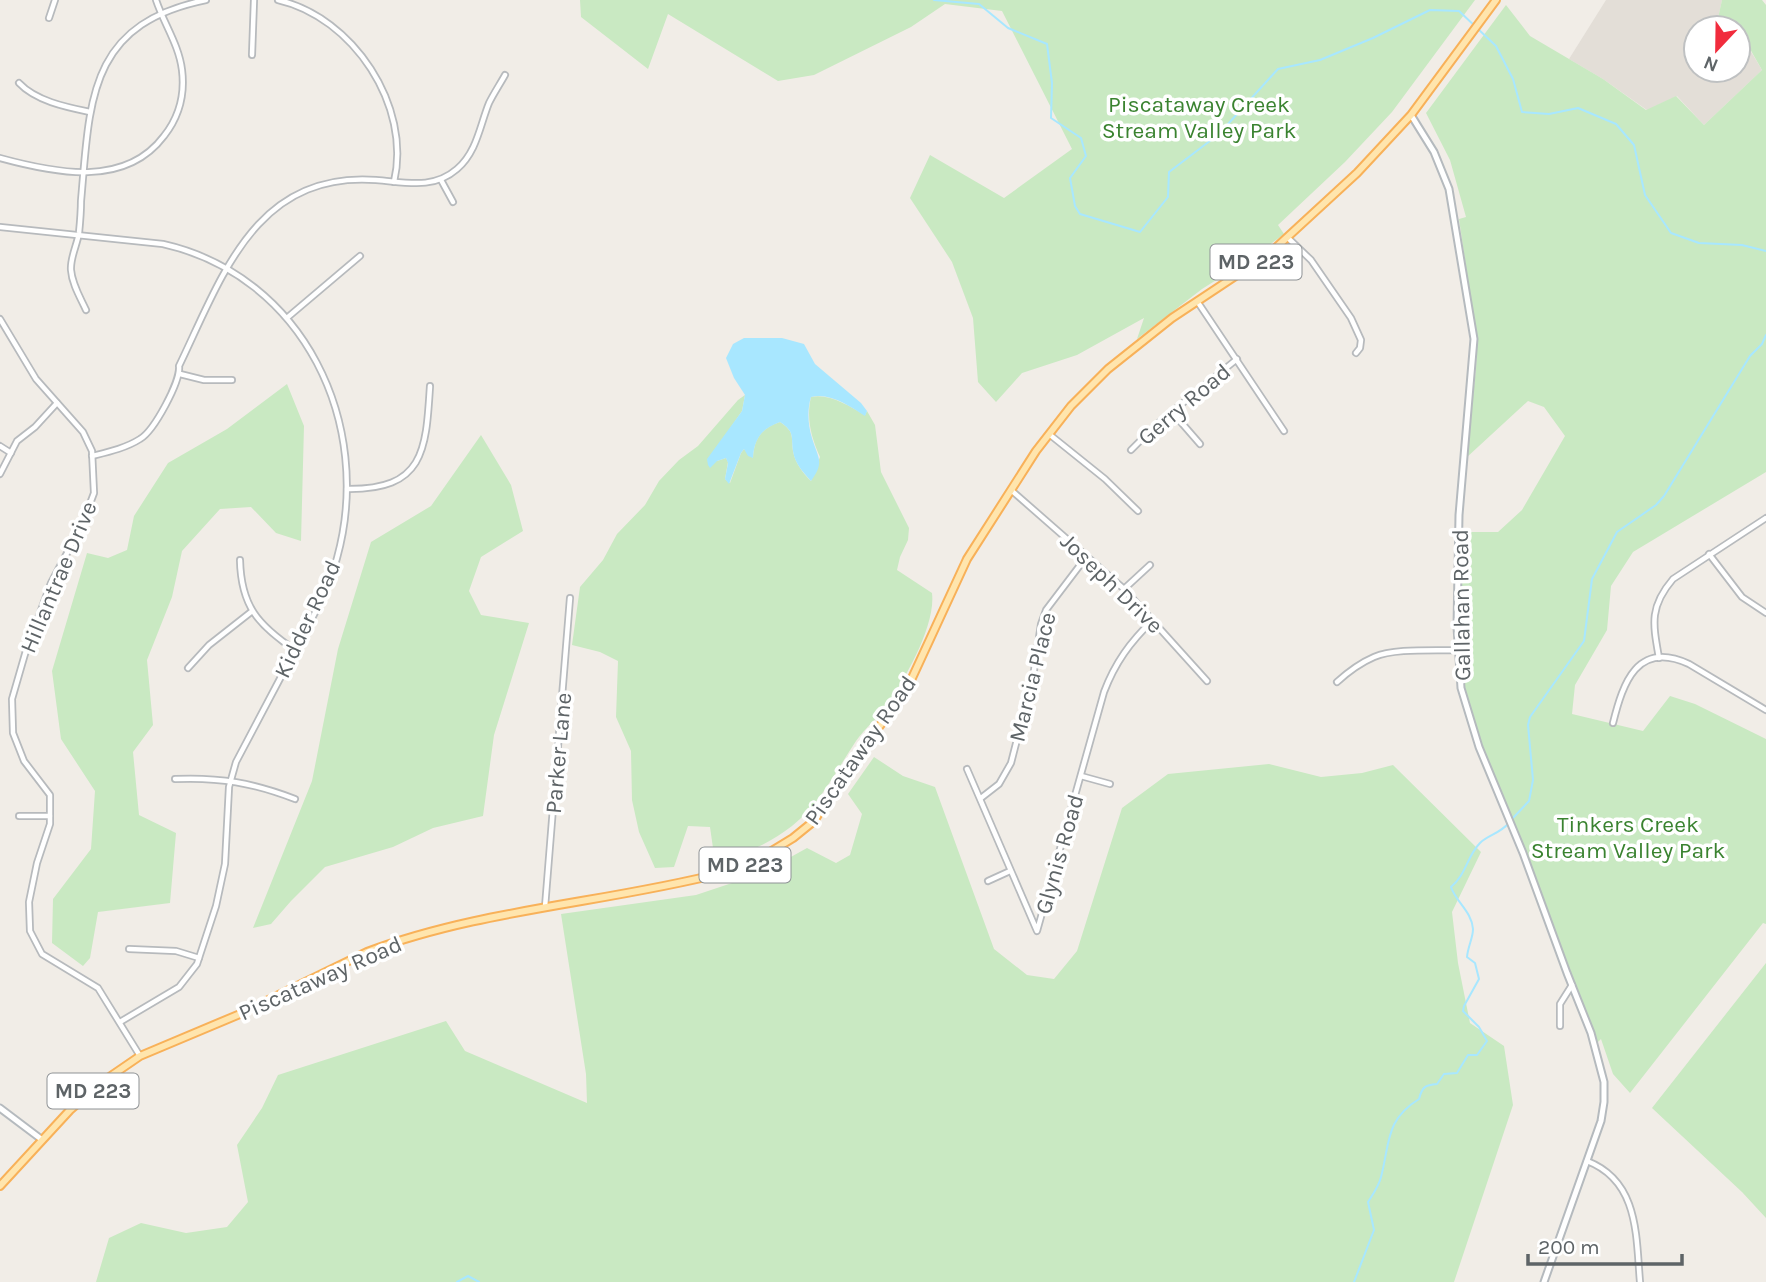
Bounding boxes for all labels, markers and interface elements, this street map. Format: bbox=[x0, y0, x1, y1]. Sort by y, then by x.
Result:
north arrow bbox=[1682, 14, 1752, 84]
text: N bbox=[1701, 51, 1721, 77]
park label: Piscataway Creek Stream Valley Park bbox=[1102, 91, 1296, 144]
road number: MD 223 bbox=[1210, 244, 1302, 280]
street label: Gerry Road bbox=[1133, 358, 1236, 451]
street label: Hillantrae Drive bbox=[14, 497, 103, 657]
street label: Joseph Drive bbox=[1055, 528, 1169, 639]
street label: Gallahan Road bbox=[1447, 529, 1476, 681]
street label: Kidder Road bbox=[268, 556, 346, 682]
street label: Marcia Place bbox=[1003, 609, 1062, 745]
street label: Piscataway Road bbox=[799, 670, 922, 830]
street label: Parker Lane bbox=[540, 691, 577, 815]
street label: Glynis Road bbox=[1030, 791, 1089, 917]
park label: Tinkers Creek Stream Valley Park bbox=[1531, 811, 1725, 864]
road number: MD 223 bbox=[700, 848, 790, 882]
street label: Piscataway Road bbox=[234, 930, 406, 1027]
road number: MD 223 bbox=[48, 1074, 138, 1108]
scale bar bbox=[1528, 1222, 1682, 1266]
text: 200 m bbox=[1538, 1235, 1600, 1259]

